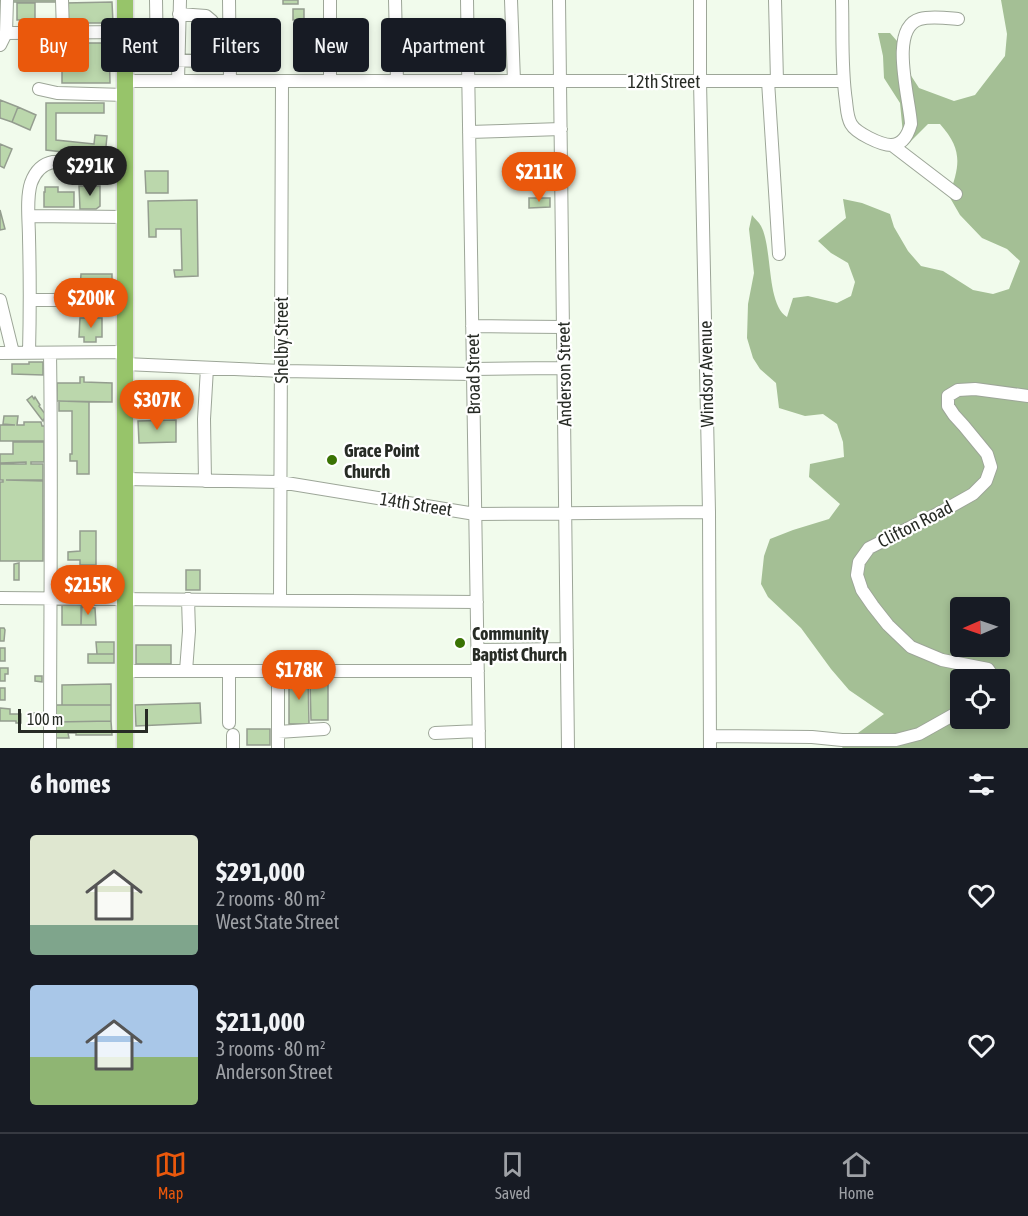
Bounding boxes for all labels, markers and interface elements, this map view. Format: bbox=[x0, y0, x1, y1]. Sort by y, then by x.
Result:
chip: Buy bbox=[18, 18, 89, 72]
chip: Rent bbox=[101, 18, 179, 72]
chip: Filters bbox=[191, 18, 281, 72]
chip: New bbox=[293, 18, 369, 72]
chip: Apartment bbox=[381, 18, 506, 72]
street label: 12th Street bbox=[628, 71, 700, 92]
pin: $291K bbox=[48, 146, 132, 197]
pin: $211K bbox=[497, 152, 581, 203]
text: $291K bbox=[67, 154, 113, 177]
text: $211K bbox=[516, 160, 562, 183]
pin: $200K bbox=[49, 278, 133, 329]
text: $200K bbox=[68, 286, 114, 309]
street label: Shelby Street bbox=[271, 297, 292, 383]
street label: Windsor Avenue bbox=[695, 320, 717, 428]
street label: Anderson Street bbox=[553, 321, 575, 427]
street label: Broad Street bbox=[462, 333, 484, 415]
pin: $307K bbox=[115, 380, 199, 431]
text: $307K bbox=[134, 388, 180, 411]
place label: Grace Point Church bbox=[344, 440, 420, 482]
marker: Grace Point Church bbox=[325, 453, 339, 467]
street label: 14th Street bbox=[378, 488, 454, 520]
street label: Clifton Road bbox=[874, 496, 956, 552]
pin: $215K bbox=[46, 565, 130, 616]
text: $215K bbox=[65, 573, 111, 596]
north arrow bbox=[950, 597, 1010, 657]
map controls bbox=[950, 597, 1010, 729]
place label: Community Baptist Church bbox=[472, 623, 567, 665]
marker: Community Baptist Church bbox=[453, 636, 467, 650]
pin: $178K bbox=[257, 650, 341, 701]
text: $178K bbox=[276, 658, 322, 681]
button: locate bbox=[950, 669, 1010, 729]
scale bar bbox=[18, 706, 148, 734]
text: 100 m bbox=[27, 710, 63, 728]
icon: filters bbox=[965, 768, 998, 801]
text: 6 homes bbox=[30, 769, 110, 799]
text: $291,000 bbox=[216, 857, 305, 887]
icon: home bbox=[78, 859, 150, 931]
icon: heart bbox=[965, 879, 998, 912]
text: 2 rooms · 80 m² bbox=[216, 887, 326, 910]
text: West State Street bbox=[216, 910, 339, 933]
text: $211,000 bbox=[216, 1007, 305, 1037]
icon: home bbox=[78, 1009, 150, 1081]
icon: heart bbox=[965, 1029, 998, 1062]
text: 3 rooms · 80 m² bbox=[216, 1037, 326, 1060]
text: Anderson Street bbox=[216, 1060, 333, 1083]
tab: Map bbox=[154, 1148, 187, 1202]
tab: Saved bbox=[495, 1148, 530, 1202]
tab: Home bbox=[838, 1148, 874, 1202]

